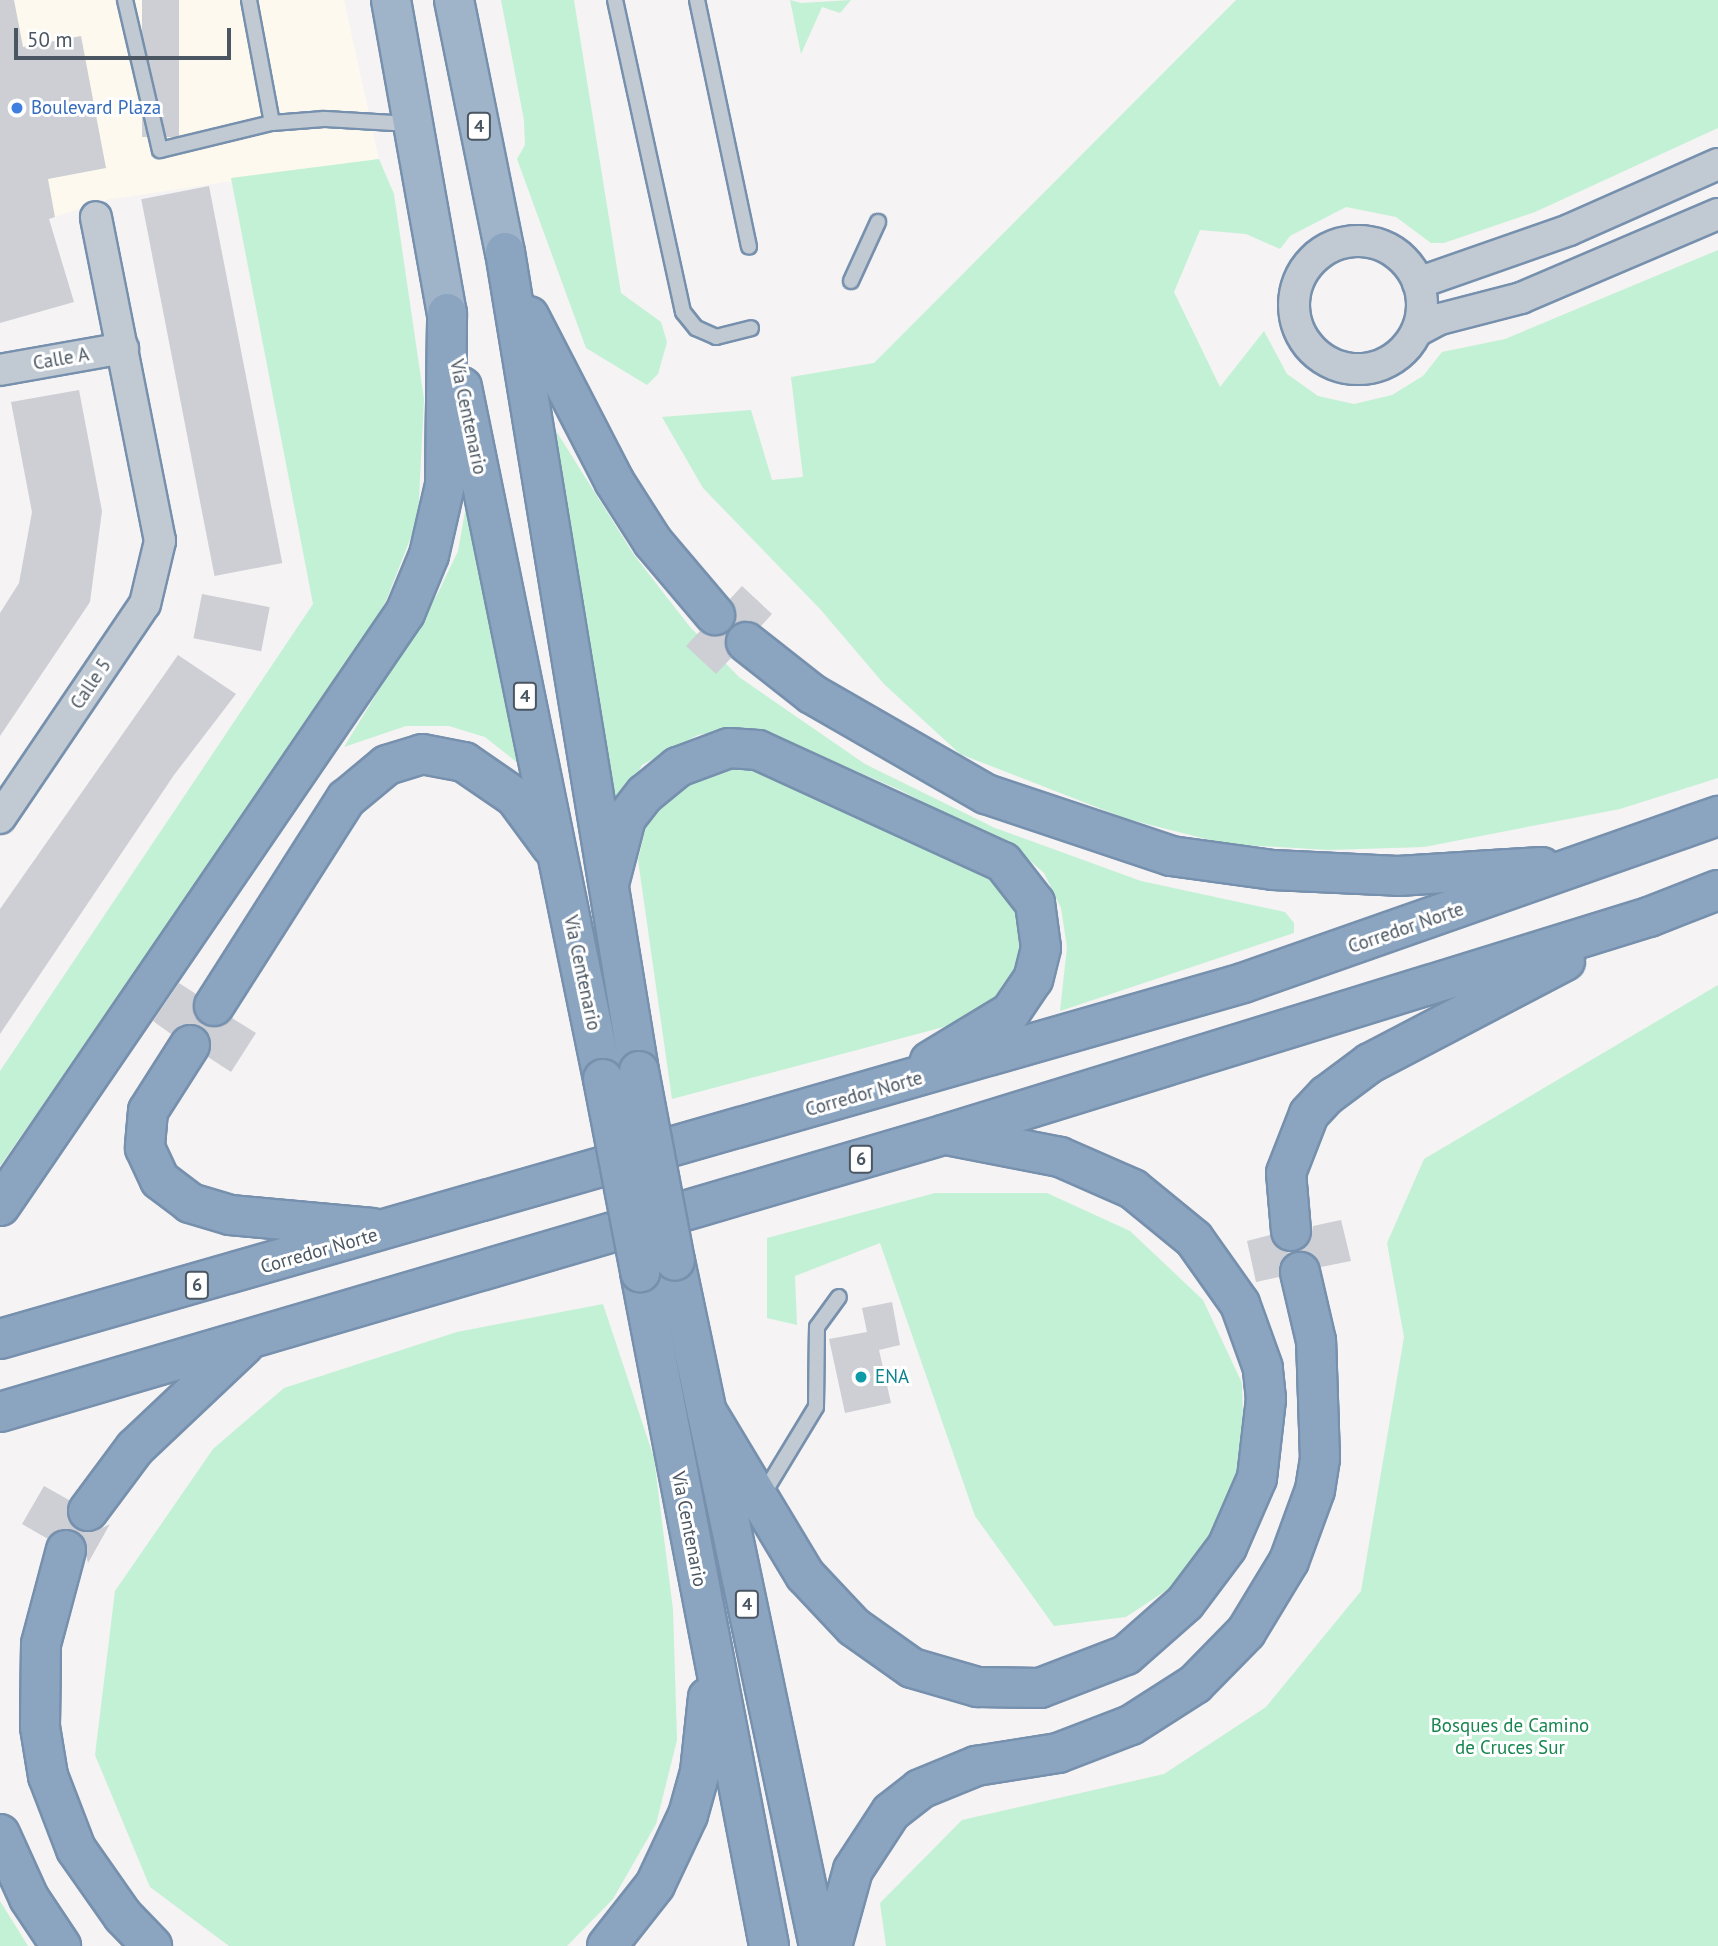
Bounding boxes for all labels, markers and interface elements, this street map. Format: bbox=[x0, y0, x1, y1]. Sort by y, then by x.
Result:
scale bar bbox=[18, 14, 234, 58]
text: 50 m bbox=[27, 26, 73, 53]
place label: Boulevard Plaza bbox=[31, 97, 161, 119]
marker: Boulevard Plaza bbox=[9, 100, 25, 116]
road number: 4 bbox=[467, 112, 491, 140]
street label: Calle A bbox=[31, 343, 91, 375]
street label: Vía Centenario bbox=[445, 357, 491, 477]
street label: Calle 5 bbox=[66, 654, 116, 714]
road number: 4 bbox=[513, 682, 537, 710]
street label: Corredor Norte bbox=[1345, 898, 1467, 958]
street label: Vía Centenario bbox=[559, 913, 605, 1033]
street label: Corredor Norte bbox=[803, 1066, 925, 1122]
road number: 6 bbox=[849, 1144, 873, 1174]
street label: Corredor Norte bbox=[258, 1223, 380, 1279]
road number: 6 bbox=[185, 1270, 209, 1300]
place label: ENA bbox=[875, 1366, 909, 1388]
marker: ENA bbox=[853, 1369, 869, 1385]
street label: Vía Centenario bbox=[667, 1469, 711, 1589]
road number: 4 bbox=[735, 1590, 759, 1618]
park label: Bosques de Camino de Cruces Sur bbox=[1431, 1715, 1589, 1759]

